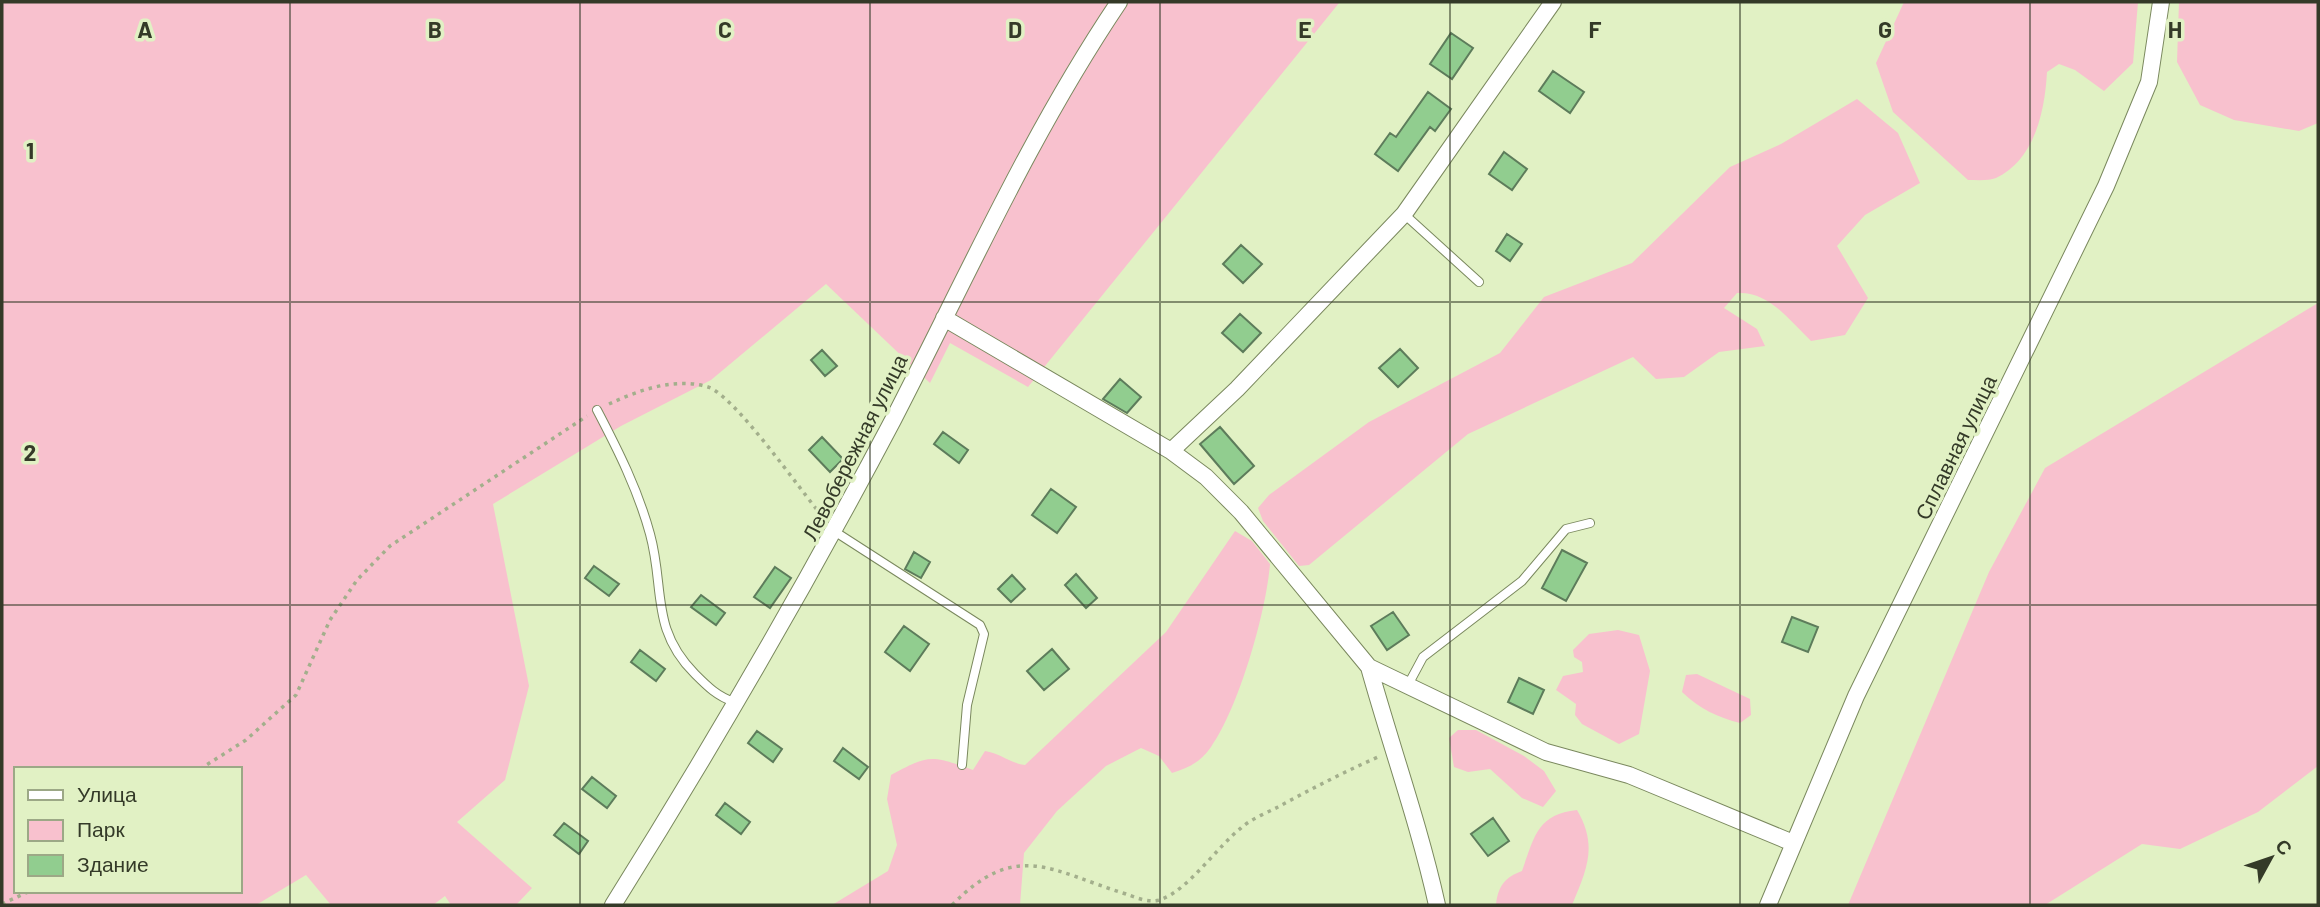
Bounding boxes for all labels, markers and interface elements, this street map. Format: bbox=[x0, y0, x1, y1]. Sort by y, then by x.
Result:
text: A bbox=[137, 15, 153, 43]
text: B bbox=[428, 15, 442, 43]
text: C bbox=[718, 15, 732, 43]
text: D bbox=[1008, 15, 1022, 43]
text: E bbox=[1298, 15, 1312, 43]
text: F bbox=[1589, 15, 1602, 43]
text: G bbox=[1878, 15, 1892, 43]
text: H bbox=[2168, 15, 2182, 43]
text: 1 bbox=[26, 136, 34, 164]
street label: Левобережная улица bbox=[796, 350, 912, 544]
street label: Сплавная улица bbox=[1909, 370, 2001, 524]
text: 2 bbox=[24, 438, 36, 466]
legend bbox=[14, 767, 242, 893]
text: Улица bbox=[77, 781, 137, 806]
text: Парк bbox=[77, 816, 125, 841]
north arrow bbox=[2236, 823, 2306, 893]
text: С bbox=[2271, 834, 2298, 860]
text: Здание bbox=[77, 851, 149, 876]

